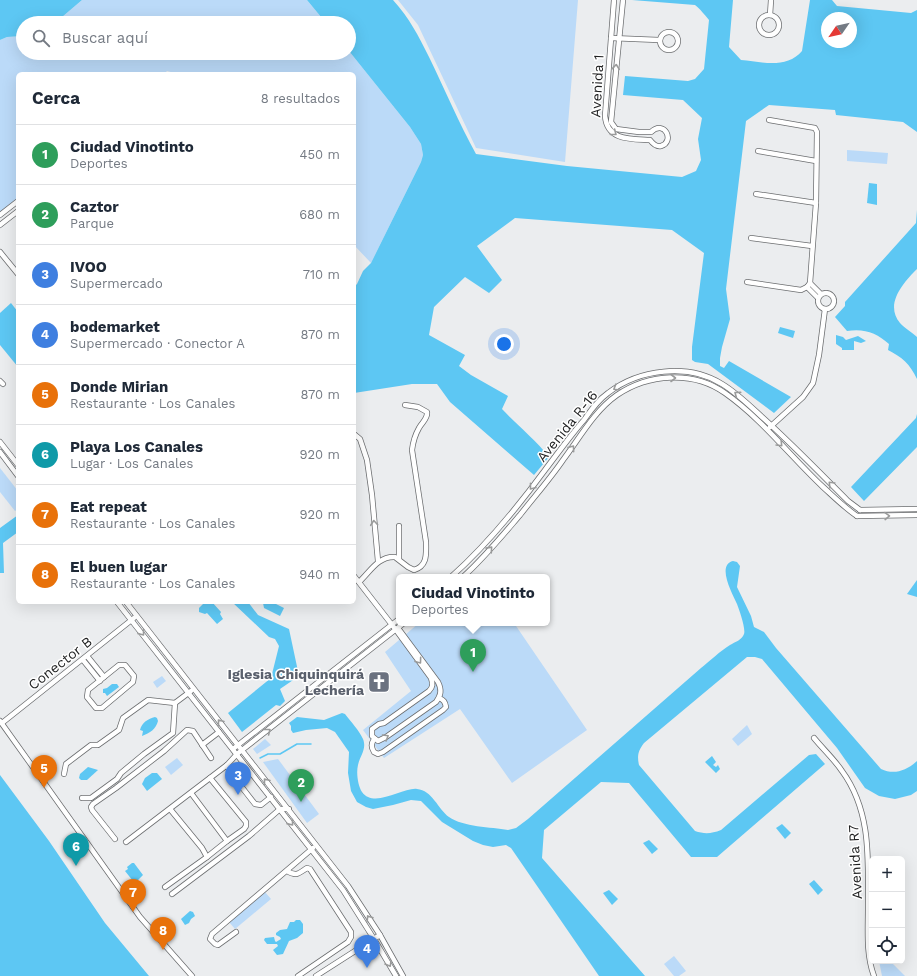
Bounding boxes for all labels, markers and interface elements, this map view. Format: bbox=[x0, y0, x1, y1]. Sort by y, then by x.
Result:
north arrow bbox=[821, 12, 857, 48]
search box bbox=[16, 16, 356, 60]
icon: search bbox=[30, 27, 52, 49]
text: Buscar aquí bbox=[62, 29, 148, 47]
street label: Avenida 1 bbox=[587, 54, 607, 118]
one-way arrow bbox=[611, 64, 620, 70]
text: Cerca bbox=[32, 88, 80, 108]
text: 8 resultados bbox=[261, 91, 340, 106]
one-way arrow bbox=[609, 128, 616, 135]
text: Ciudad Vinotinto bbox=[70, 138, 194, 156]
text: 1 bbox=[42, 147, 48, 162]
text: 450 m bbox=[300, 147, 340, 162]
text: Deportes bbox=[70, 156, 128, 171]
text: Caztor bbox=[70, 198, 119, 216]
text: 2 bbox=[41, 207, 49, 222]
text: 680 m bbox=[299, 207, 340, 222]
text: Parque bbox=[70, 216, 114, 231]
text: IVOO bbox=[70, 258, 107, 276]
text: 3 bbox=[41, 267, 49, 282]
text: 710 m bbox=[303, 267, 340, 282]
text: Supermercado bbox=[70, 276, 163, 291]
text: bodemarket bbox=[70, 318, 160, 336]
text: 4 bbox=[41, 327, 49, 342]
text: 870 m bbox=[301, 327, 340, 342]
your location bbox=[494, 334, 514, 354]
text: Supermercado · Conector A bbox=[70, 336, 245, 351]
one-way arrow bbox=[670, 374, 676, 382]
text: Donde Mirian bbox=[70, 378, 168, 396]
one-way arrow bbox=[613, 384, 620, 391]
text: 5 bbox=[41, 387, 49, 402]
text: 870 m bbox=[301, 387, 340, 402]
street label: Avenida R-16 bbox=[533, 387, 601, 465]
one-way arrow bbox=[734, 392, 741, 399]
text: Restaurante · Los Canales bbox=[70, 396, 235, 411]
text: Playa Los Canales bbox=[70, 438, 203, 456]
one-way arrow bbox=[775, 439, 783, 447]
one-way arrow bbox=[567, 446, 574, 453]
text: 6 bbox=[41, 447, 49, 462]
text: 920 m bbox=[299, 447, 340, 462]
text: Lugar · Los Canales bbox=[70, 456, 193, 471]
one-way arrow bbox=[828, 481, 836, 489]
one-way arrow bbox=[529, 483, 537, 490]
text: Eat repeat bbox=[70, 498, 147, 516]
text: 7 bbox=[41, 507, 49, 522]
text: 920 m bbox=[299, 507, 340, 522]
one-way arrow bbox=[884, 511, 890, 520]
text: Restaurante · Los Canales bbox=[70, 516, 235, 531]
one-way arrow bbox=[370, 520, 379, 526]
one-way arrow bbox=[485, 547, 492, 554]
text: El buen lugar bbox=[70, 558, 167, 576]
text: 8 bbox=[41, 567, 49, 582]
text: 940 m bbox=[299, 567, 340, 582]
popup bbox=[396, 574, 550, 626]
text: Restaurante · Los Canales bbox=[70, 576, 235, 591]
text: Ciudad Vinotinto bbox=[411, 584, 535, 602]
text: Deportes bbox=[411, 602, 469, 617]
one-way arrow bbox=[137, 628, 144, 635]
street label: Conector B bbox=[25, 633, 95, 693]
pin: 1 bbox=[460, 639, 486, 672]
one-way arrow bbox=[414, 657, 421, 664]
place label: Iglesia Chiquinquirá Lechería bbox=[228, 666, 365, 698]
church icon: Iglesia Chiquinquirá Lechería bbox=[366, 669, 392, 695]
one-way arrow bbox=[218, 719, 225, 726]
one-way arrow bbox=[263, 728, 270, 735]
one-way arrow bbox=[382, 734, 389, 741]
pin: 5 bbox=[31, 755, 57, 788]
pin: 3 bbox=[225, 762, 251, 795]
pin: 2 bbox=[288, 769, 314, 802]
one-way arrow bbox=[264, 778, 271, 785]
one-way arrow bbox=[286, 819, 293, 826]
street label: Avenida R7 bbox=[845, 824, 865, 900]
pin: 6 bbox=[63, 833, 89, 866]
map controls bbox=[869, 856, 905, 964]
button: + bbox=[869, 856, 905, 892]
pin: 7 bbox=[120, 879, 146, 912]
button: − bbox=[869, 892, 905, 928]
one-way arrow bbox=[367, 915, 374, 922]
pin: 8 bbox=[150, 917, 176, 950]
button: locate bbox=[869, 928, 905, 964]
pin: 4 bbox=[354, 935, 380, 968]
one-way arrow bbox=[384, 960, 392, 967]

